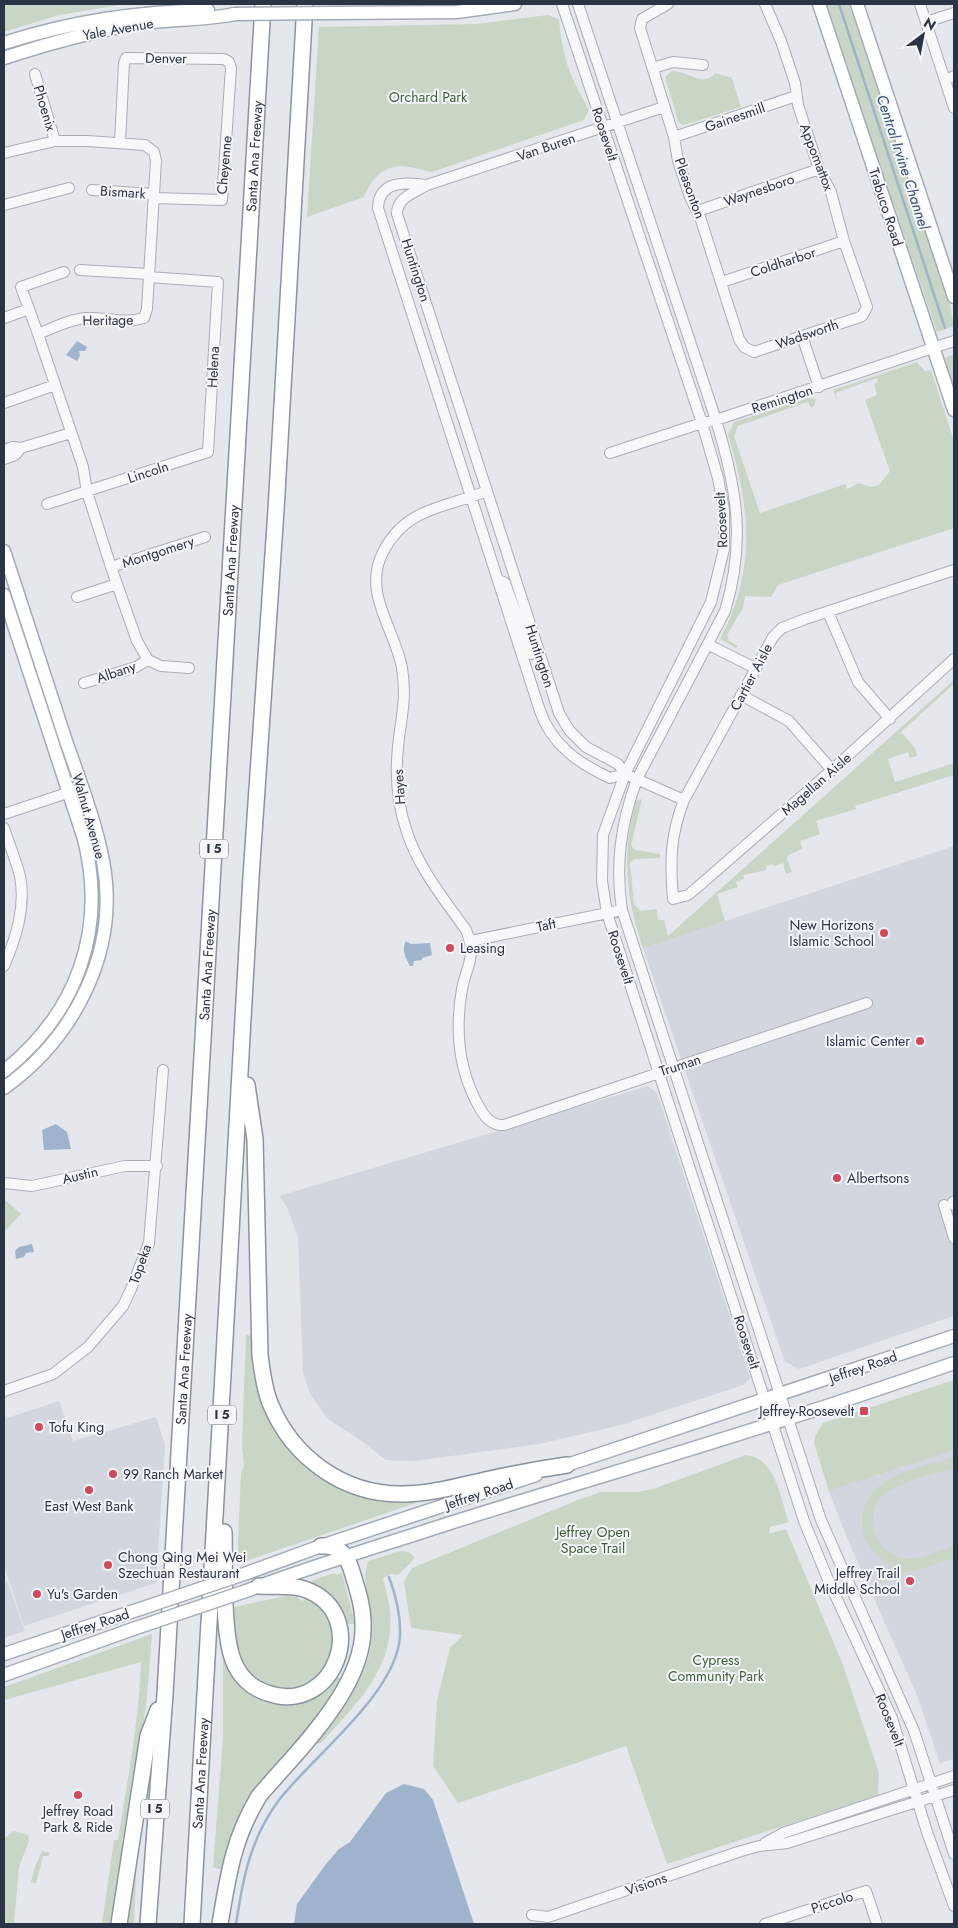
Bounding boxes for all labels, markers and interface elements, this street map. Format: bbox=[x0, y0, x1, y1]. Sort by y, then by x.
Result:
north arrow bbox=[898, 10, 948, 60]
street label: Yale Avenue bbox=[81, 13, 155, 45]
text: N bbox=[920, 13, 940, 35]
street label: Denver bbox=[145, 48, 187, 68]
street label: Phoenix bbox=[29, 83, 61, 133]
park label: Orchard Park bbox=[389, 87, 468, 107]
water label: Central Irvine Channel bbox=[871, 92, 935, 233]
street label: Gainesmill bbox=[702, 97, 768, 137]
street label: Santa Ana Freeway bbox=[241, 99, 267, 212]
street label: Roosevelt bbox=[587, 105, 623, 164]
street label: Appomattox bbox=[795, 120, 839, 194]
street label: Van Buren bbox=[514, 128, 578, 166]
street label: Cheyenne bbox=[211, 135, 237, 195]
street label: Pleasonton bbox=[670, 155, 710, 221]
street label: Trabuco Road bbox=[864, 165, 908, 249]
street label: Waynesboro bbox=[721, 168, 797, 211]
street label: Bismark bbox=[99, 180, 147, 204]
street label: Huntington bbox=[396, 236, 436, 304]
street label: Coldharbor bbox=[748, 242, 818, 282]
street label: Heritage bbox=[82, 310, 134, 330]
street label: Wadsworth bbox=[773, 314, 841, 354]
street label: Helena bbox=[202, 346, 224, 388]
street label: Remington bbox=[749, 380, 815, 418]
street label: Lincoln bbox=[125, 456, 171, 488]
street label: Roosevelt bbox=[710, 491, 732, 548]
street label: Santa Ana Freeway bbox=[218, 503, 244, 617]
street label: Montgomery bbox=[119, 531, 197, 573]
street label: Huntington bbox=[520, 622, 560, 690]
street label: Cartier Aisle bbox=[725, 640, 777, 714]
street label: Albany bbox=[94, 656, 139, 688]
street label: Magellan Aisle bbox=[777, 748, 855, 820]
street label: Hayes bbox=[388, 768, 410, 805]
street label: Walnut Avenue bbox=[67, 771, 111, 861]
road number: I 5 bbox=[200, 840, 228, 859]
street label: Santa Ana Freeway bbox=[194, 908, 221, 1021]
street label: Taft bbox=[535, 913, 558, 937]
place label: New Horizons Islamic School bbox=[789, 915, 874, 951]
marker: New Horizons Islamic School bbox=[878, 927, 890, 939]
street label: Roosevelt bbox=[603, 928, 639, 987]
place label: Leasing bbox=[460, 938, 505, 958]
marker: Leasing bbox=[444, 942, 456, 954]
place label: Islamic Center bbox=[826, 1031, 910, 1051]
marker: Islamic Center bbox=[914, 1035, 926, 1047]
street label: Truman bbox=[657, 1049, 703, 1081]
street label: Austin bbox=[60, 1161, 100, 1189]
place label: Albertsons bbox=[847, 1168, 909, 1188]
marker: Albertsons bbox=[831, 1172, 843, 1184]
street label: Topeka bbox=[124, 1241, 156, 1287]
street label: Santa Ana Freeway bbox=[171, 1312, 197, 1425]
street label: Roosevelt bbox=[729, 1313, 765, 1372]
street label: Jeffrey Road bbox=[824, 1346, 900, 1389]
place label: Jeffrey-Roosevelt bbox=[757, 1401, 855, 1421]
marker: Jeffrey-Roosevelt bbox=[858, 1405, 870, 1417]
road number: I 5 bbox=[208, 1406, 236, 1424]
place label: Tofu King bbox=[49, 1417, 104, 1437]
marker: Tofu King bbox=[33, 1421, 45, 1433]
place label: 99 Ranch Market bbox=[123, 1464, 224, 1484]
marker: 99 Ranch Market bbox=[107, 1468, 119, 1480]
street label: Jeffrey Road bbox=[440, 1474, 516, 1515]
marker: East West Bank bbox=[83, 1484, 95, 1496]
place label: East West Bank bbox=[45, 1496, 134, 1516]
park label: Jeffrey Open Space Trail bbox=[554, 1522, 630, 1558]
place label: Chong Qing Mei Wei Szechuan Restaurant bbox=[118, 1547, 246, 1583]
marker: Chong Qing Mei Wei Szechuan Restaurant bbox=[102, 1559, 114, 1571]
place label: Jeffrey Trail Middle School bbox=[814, 1563, 900, 1599]
marker: Jeffrey Trail Middle School bbox=[904, 1575, 916, 1587]
place label: Yu's Garden bbox=[47, 1584, 118, 1604]
marker: Yu's Garden bbox=[31, 1588, 43, 1600]
street label: Jeffrey Road bbox=[56, 1604, 132, 1645]
park label: Cypress Community Park bbox=[668, 1650, 765, 1686]
street label: Roosevelt bbox=[870, 1691, 910, 1750]
street label: Santa Ana Freeway bbox=[187, 1716, 214, 1829]
marker: Jeffrey Road Park & Ride bbox=[72, 1789, 84, 1801]
road number: I 5 bbox=[141, 1800, 169, 1818]
place label: Jeffrey Road Park & Ride bbox=[41, 1801, 113, 1837]
street label: Visions bbox=[623, 1867, 670, 1900]
street label: Piccolo bbox=[808, 1886, 856, 1918]

